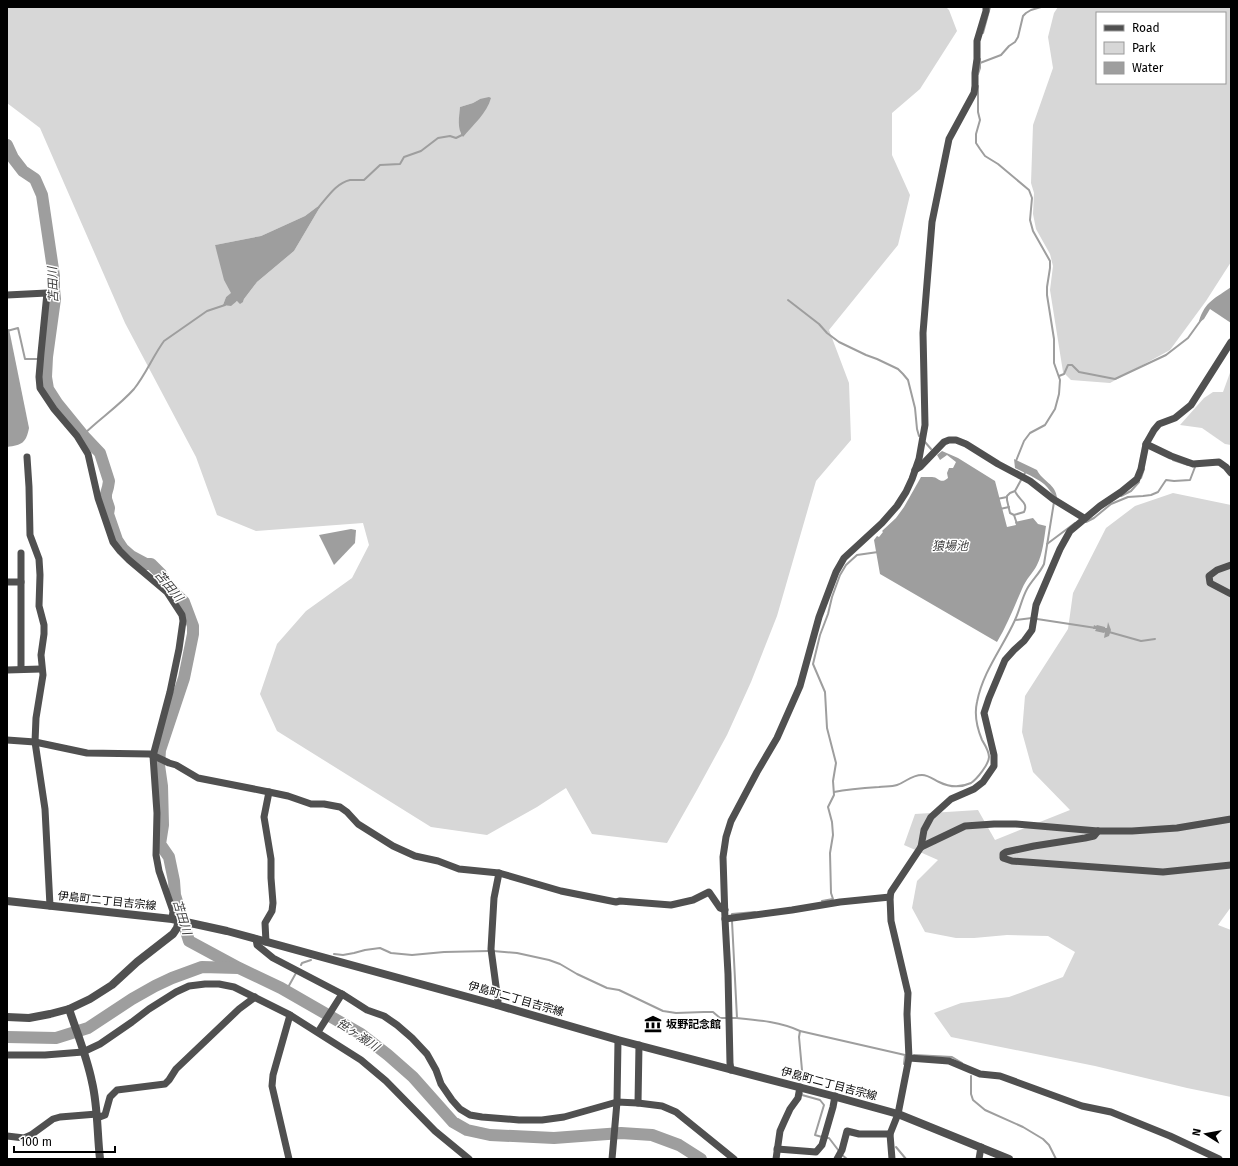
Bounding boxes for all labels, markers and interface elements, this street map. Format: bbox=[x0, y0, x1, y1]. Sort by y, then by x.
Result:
legend bbox=[1096, 12, 1226, 84]
text: Road bbox=[1132, 21, 1160, 35]
text: Park bbox=[1132, 41, 1156, 55]
text: Water bbox=[1132, 61, 1164, 75]
water label: 苫田川 bbox=[45, 265, 61, 303]
water label: 猿場池 bbox=[932, 539, 969, 553]
water label: 苫田川 bbox=[152, 568, 187, 606]
street label: 伊島町二丁目吉宗線 bbox=[57, 889, 157, 913]
water label: 苫田川 bbox=[170, 898, 195, 938]
street label: 伊島町二丁目吉宗線 bbox=[467, 979, 565, 1019]
museum icon: 坂野記念館 bbox=[643, 1014, 663, 1034]
water label: 笹ヶ瀬川 bbox=[334, 1016, 383, 1055]
place label: 坂野記念館 bbox=[666, 1018, 721, 1031]
street label: 伊島町二丁目吉宗線 bbox=[780, 1065, 878, 1103]
north arrow bbox=[1186, 1114, 1226, 1154]
text: N bbox=[1190, 1127, 1204, 1137]
scale bar bbox=[14, 1128, 115, 1154]
text: 100 m bbox=[20, 1135, 52, 1149]

